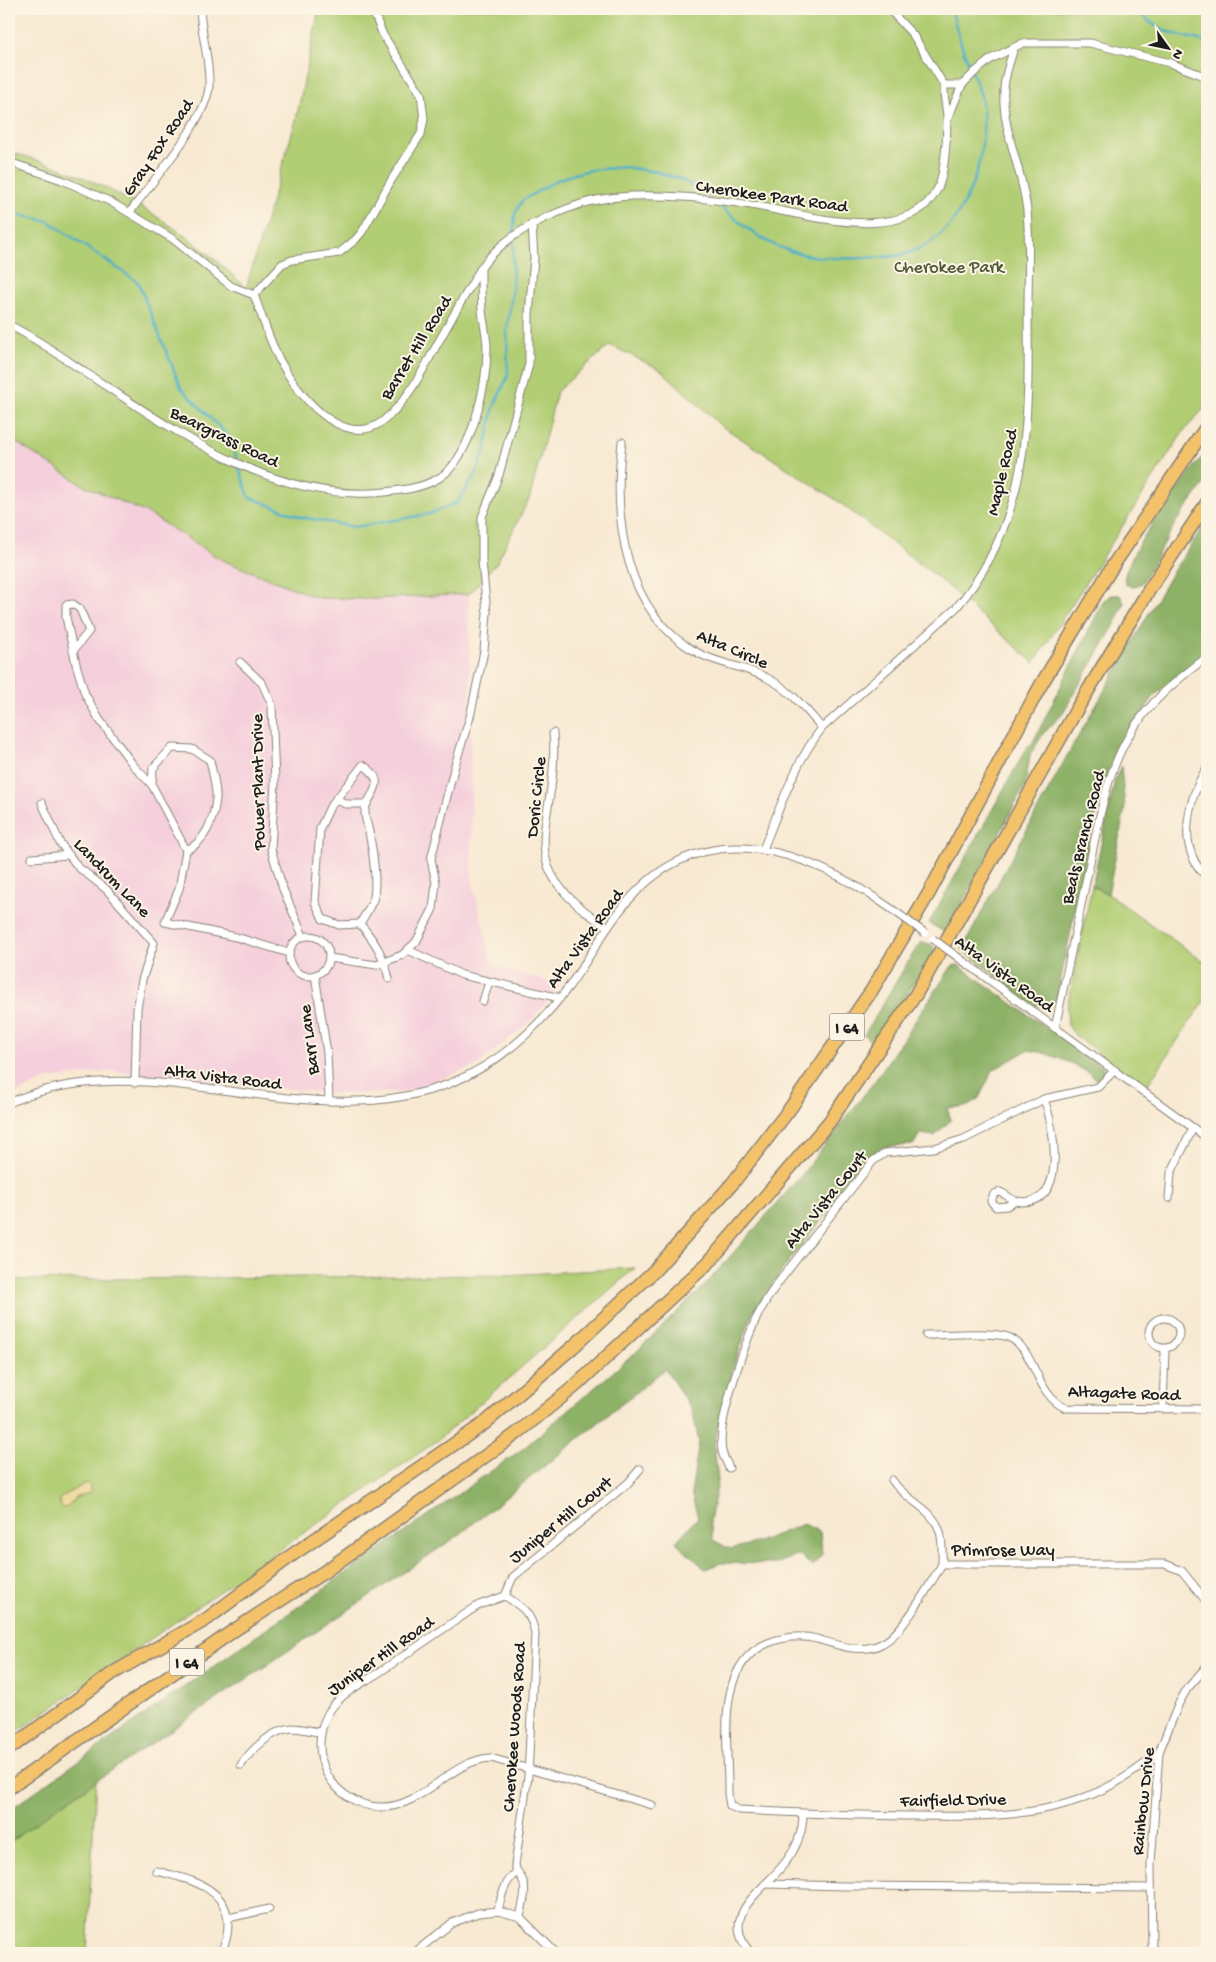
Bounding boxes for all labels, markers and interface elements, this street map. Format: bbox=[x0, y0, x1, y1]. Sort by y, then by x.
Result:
north arrow bbox=[1144, 22, 1194, 72]
text: N bbox=[1167, 45, 1186, 62]
street label: Gray Fox Road bbox=[119, 95, 200, 201]
street label: Cherokee Park Road bbox=[694, 176, 850, 219]
park label: Cherokee Park bbox=[894, 258, 1006, 279]
street label: Barret Hill Road bbox=[376, 291, 458, 405]
street label: Beargrass Road bbox=[165, 402, 283, 474]
street label: Maple Road bbox=[983, 426, 1024, 518]
street label: Alta Circle bbox=[693, 626, 772, 675]
street label: Power Plant Drive bbox=[248, 713, 271, 851]
street label: Doric Circle bbox=[523, 755, 552, 840]
street label: Beals Branch Road bbox=[1057, 767, 1112, 907]
street label: Landrum Lane bbox=[68, 835, 155, 923]
street label: Alta Vista Road bbox=[543, 885, 630, 993]
street label: Alta Vista Road bbox=[950, 932, 1058, 1019]
street label: Barr Lane bbox=[296, 1003, 325, 1077]
road number: I 64 bbox=[830, 1014, 864, 1040]
street label: Alta Vista Road bbox=[163, 1061, 284, 1096]
street label: Alta Vista Court bbox=[781, 1146, 874, 1254]
street label: Altagate Road bbox=[1067, 1382, 1182, 1407]
street label: Juniper Hill Court bbox=[506, 1472, 619, 1569]
street label: Primrose Way bbox=[950, 1541, 1055, 1562]
street label: Juniper Hill Road bbox=[324, 1612, 440, 1701]
street label: Cherokee Woods Road bbox=[499, 1640, 532, 1813]
road number: I 64 bbox=[170, 1648, 204, 1675]
street label: Rainbow Drive bbox=[1128, 1746, 1161, 1856]
street label: Fairfield Drive bbox=[899, 1790, 1007, 1813]

